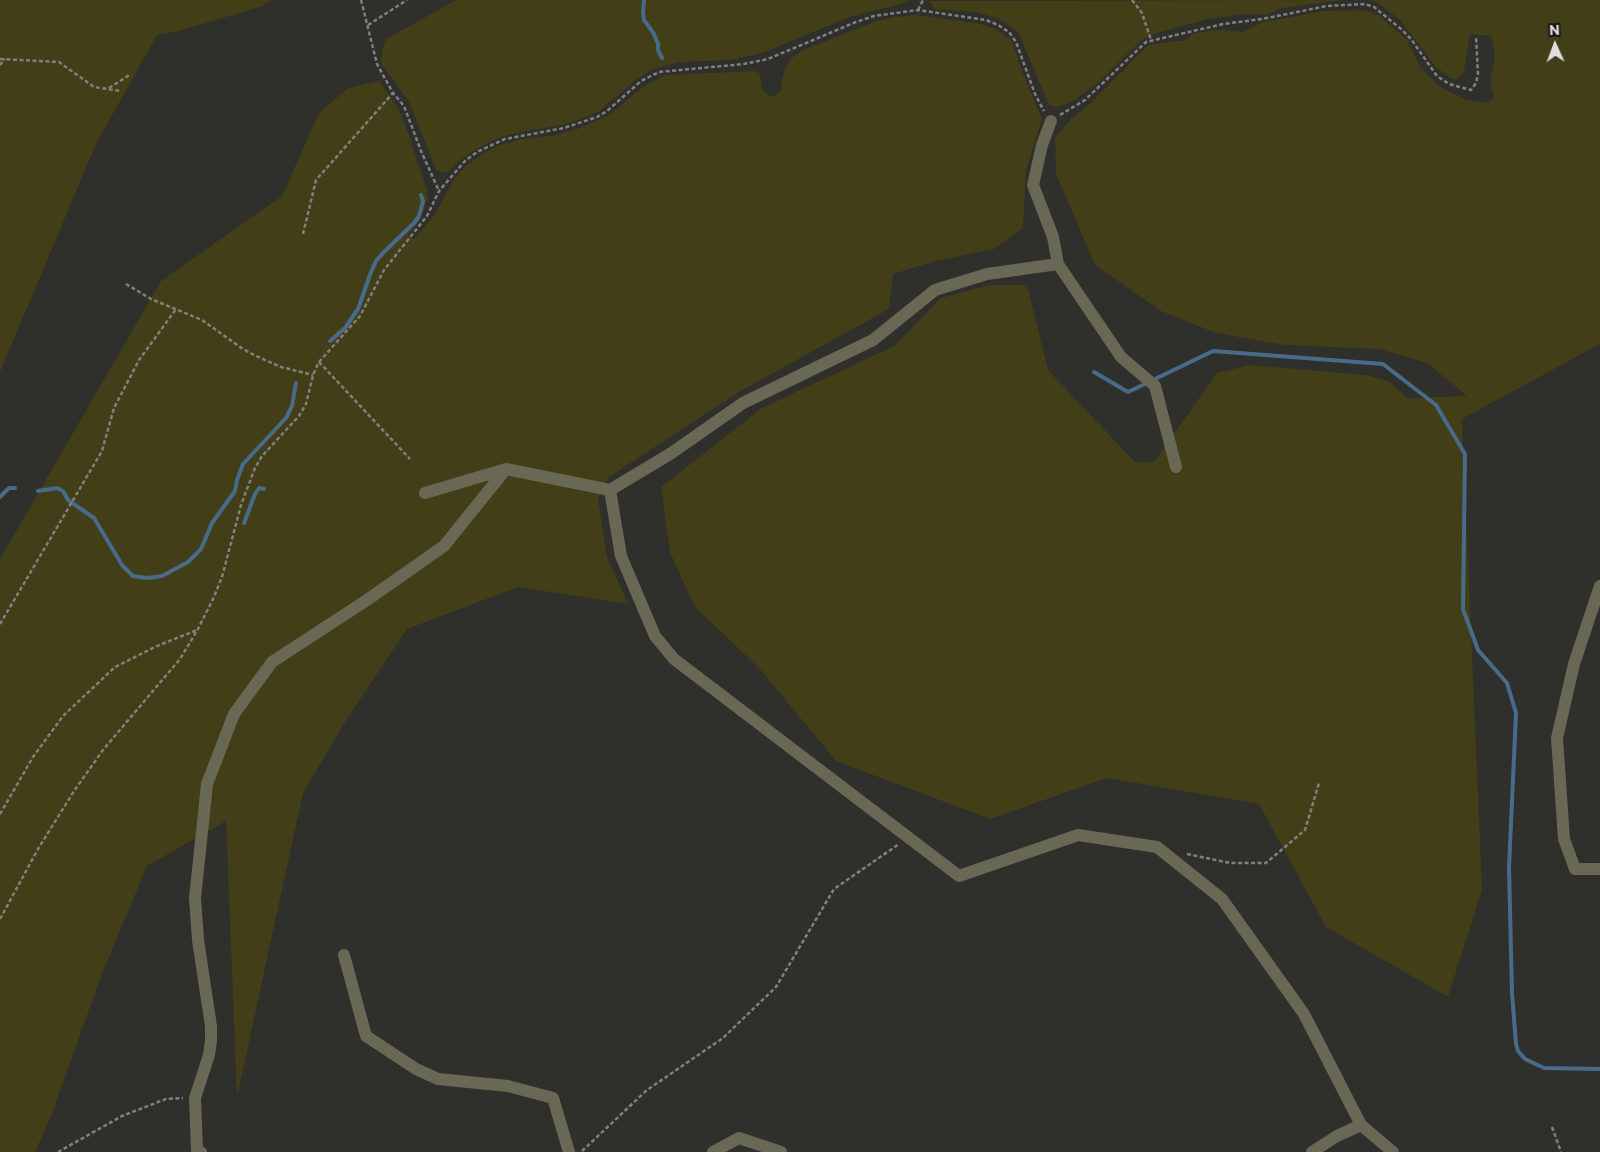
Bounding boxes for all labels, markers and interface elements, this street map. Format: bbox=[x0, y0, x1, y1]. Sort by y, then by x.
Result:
north arrow bbox=[1530, 20, 1580, 70]
text: N bbox=[1549, 21, 1560, 38]

